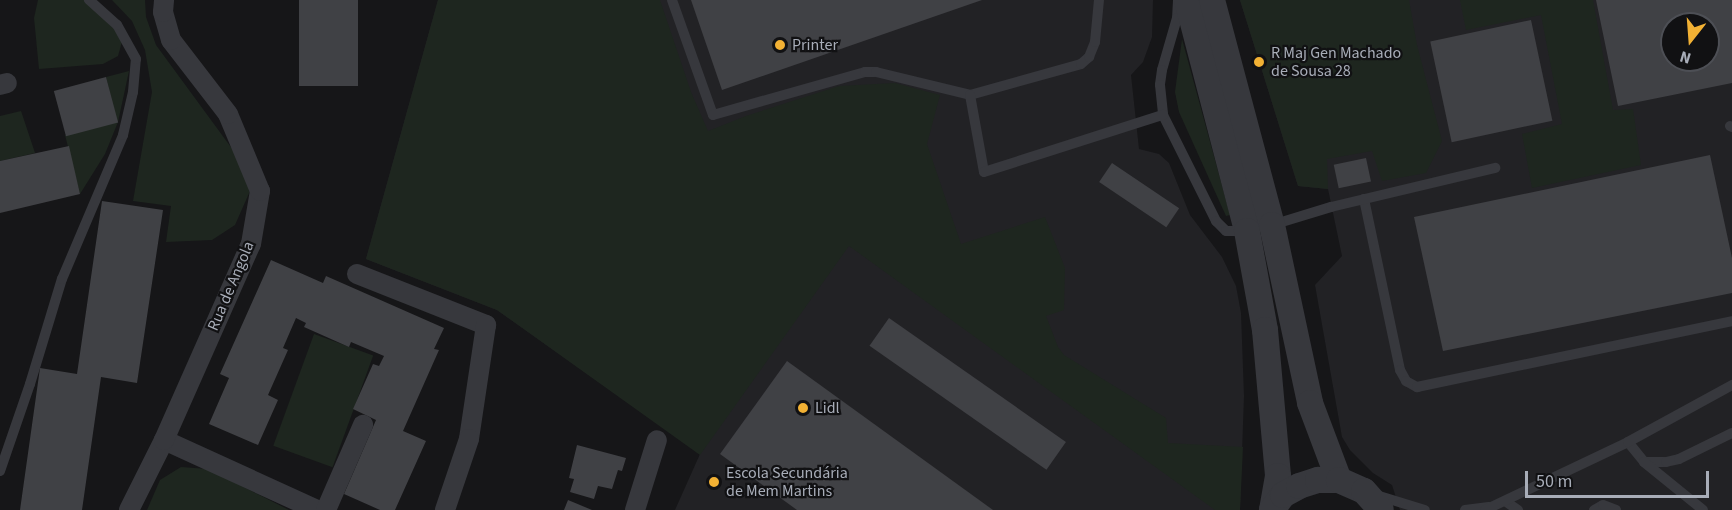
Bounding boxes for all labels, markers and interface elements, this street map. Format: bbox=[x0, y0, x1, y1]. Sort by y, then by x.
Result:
north arrow bbox=[1660, 12, 1720, 72]
place label: Printer bbox=[792, 35, 838, 55]
marker: Printer bbox=[773, 38, 787, 52]
place label: R Maj Gen Machado de Sousa 28 bbox=[1271, 43, 1401, 81]
text: N bbox=[1677, 45, 1694, 69]
marker: R Maj Gen Machado de Sousa 28 bbox=[1252, 55, 1266, 69]
street label: Rua de Angola bbox=[204, 238, 258, 334]
place label: Lidl bbox=[815, 398, 840, 418]
marker: Lidl bbox=[796, 401, 810, 415]
scale bar bbox=[1528, 459, 1712, 497]
place label: Escola Secundária de Mem Martins bbox=[726, 463, 848, 501]
text: 50 m bbox=[1536, 469, 1572, 494]
marker: Escola Secundária de Mem Martins bbox=[707, 475, 721, 489]

